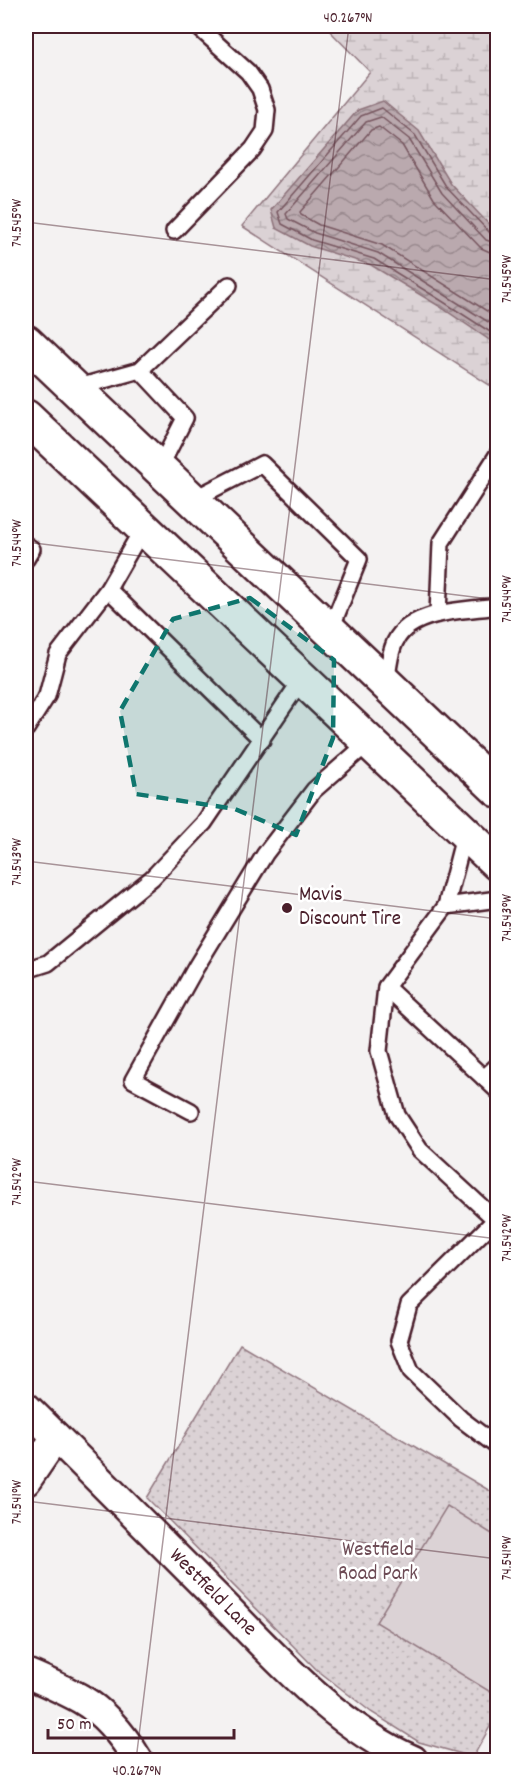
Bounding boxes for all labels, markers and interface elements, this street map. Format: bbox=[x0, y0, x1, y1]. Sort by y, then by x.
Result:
text: 40.267°N bbox=[324, 8, 372, 30]
text: 74.545°W bbox=[7, 199, 29, 247]
text: 74.545°W bbox=[497, 255, 519, 303]
text: 74.544°W bbox=[7, 519, 29, 567]
text: 74.544°W bbox=[497, 575, 519, 623]
text: 74.543°W bbox=[7, 838, 29, 886]
place label: Mavis Discount Tire bbox=[299, 881, 401, 935]
text: 74.543°W bbox=[497, 894, 519, 942]
marker: Mavis Discount Tire bbox=[280, 901, 294, 915]
text: 74.542°W bbox=[7, 1158, 29, 1206]
text: 74.542°W bbox=[497, 1214, 519, 1262]
text: 74.541°W bbox=[7, 1479, 29, 1524]
text: 74.541°W bbox=[497, 1535, 519, 1580]
park label: Westfield Road Park bbox=[338, 1536, 418, 1590]
street label: Westfield Lane bbox=[161, 1542, 263, 1644]
scale bar bbox=[48, 1702, 234, 1740]
text: 50 m bbox=[57, 1713, 92, 1738]
text: 40.267°N bbox=[113, 1761, 161, 1783]

